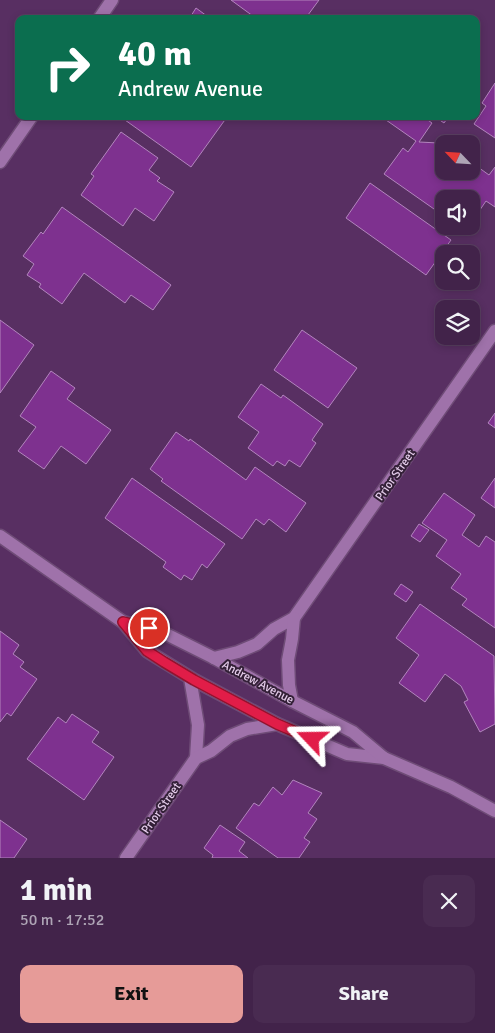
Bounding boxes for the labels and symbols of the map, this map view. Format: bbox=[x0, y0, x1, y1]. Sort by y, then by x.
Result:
north arrow bbox=[435, 135, 480, 180]
street label: Prior Street bbox=[372, 447, 418, 504]
pin bbox=[128, 607, 170, 649]
street label: Andrew Avenue bbox=[219, 657, 296, 708]
position arrow bbox=[285, 712, 337, 764]
street label: Prior Street bbox=[138, 780, 184, 837]

